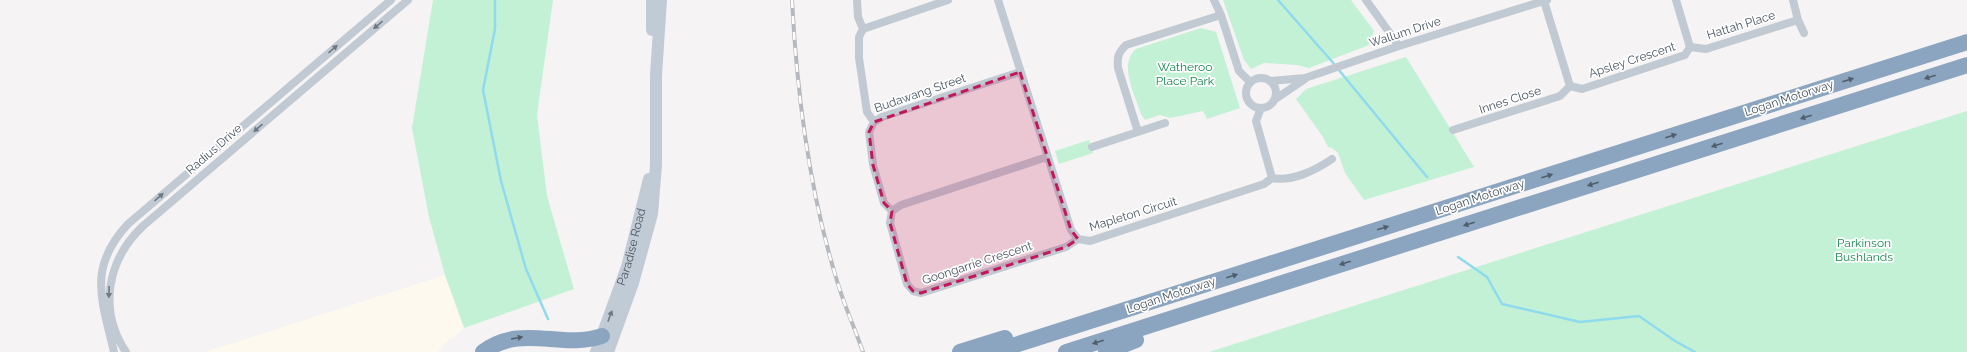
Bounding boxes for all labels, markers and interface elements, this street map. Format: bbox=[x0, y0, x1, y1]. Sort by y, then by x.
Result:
street label: Hattah Place bbox=[1705, 8, 1777, 42]
street label: Wallum Drive bbox=[1367, 14, 1443, 50]
one-way arrow bbox=[373, 21, 384, 30]
street label: Apsley Crescent bbox=[1587, 39, 1677, 81]
one-way arrow bbox=[328, 45, 338, 54]
park label: Watheroo Place Park bbox=[1156, 60, 1215, 88]
street label: Budawang Street bbox=[872, 71, 968, 115]
one-way arrow bbox=[1924, 74, 1936, 80]
one-way arrow bbox=[1842, 76, 1854, 82]
street label: Logan Motorway bbox=[1743, 77, 1836, 119]
street label: Innes Close bbox=[1477, 83, 1543, 117]
one-way arrow bbox=[1800, 114, 1812, 120]
street label: Radius Drive bbox=[183, 121, 245, 177]
one-way arrow bbox=[253, 123, 263, 132]
one-way arrow bbox=[1665, 133, 1677, 139]
one-way arrow bbox=[1710, 142, 1722, 148]
one-way arrow bbox=[1541, 172, 1553, 178]
street label: Logan Motorway bbox=[1434, 176, 1527, 218]
one-way arrow bbox=[1586, 182, 1598, 188]
one-way arrow bbox=[155, 193, 164, 202]
street label: Mapleton Circuit bbox=[1087, 194, 1179, 234]
street label: Paradise Road bbox=[614, 207, 648, 287]
one-way arrow bbox=[1463, 221, 1475, 227]
one-way arrow bbox=[1377, 225, 1389, 231]
park label: Parkinson Bushlands bbox=[1835, 236, 1893, 264]
street label: Goongarrie Crescent bbox=[920, 239, 1034, 287]
one-way arrow bbox=[1339, 260, 1351, 266]
one-way arrow bbox=[1227, 273, 1239, 279]
street label: Logan Motorway bbox=[1125, 274, 1218, 316]
one-way arrow bbox=[106, 286, 112, 299]
one-way arrow bbox=[607, 309, 613, 321]
one-way arrow bbox=[511, 335, 524, 341]
one-way arrow bbox=[1091, 339, 1103, 345]

